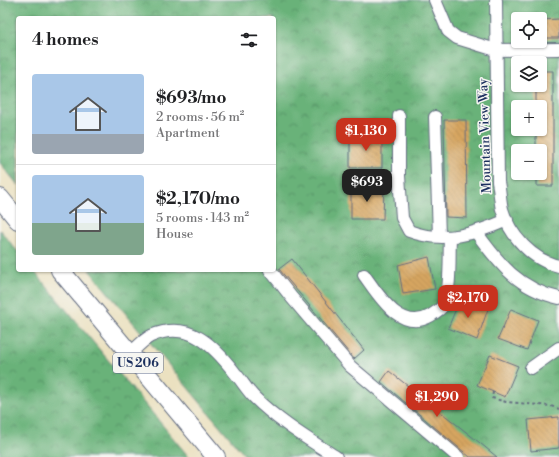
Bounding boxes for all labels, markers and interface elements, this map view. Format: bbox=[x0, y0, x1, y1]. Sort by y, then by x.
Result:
map controls bbox=[511, 12, 547, 180]
button: locate bbox=[511, 12, 547, 48]
text: 4 homes bbox=[32, 29, 99, 51]
icon: filters bbox=[238, 29, 260, 51]
button: layers bbox=[511, 56, 547, 92]
street label: Mountain View Way bbox=[475, 78, 495, 194]
text: $693/mo bbox=[156, 87, 226, 109]
icon: home bbox=[64, 90, 112, 138]
button: + bbox=[511, 100, 547, 136]
text: 2 rooms · 56 m² bbox=[156, 109, 244, 125]
pin: $1,130 bbox=[333, 118, 399, 152]
text: $1,130 bbox=[345, 123, 387, 139]
text: Apartment bbox=[156, 125, 220, 141]
button: − bbox=[511, 144, 547, 180]
pin: $693 bbox=[343, 169, 391, 203]
text: $693 bbox=[351, 174, 383, 190]
text: $2,170/mo bbox=[156, 188, 240, 210]
icon: home bbox=[64, 191, 112, 239]
text: 5 rooms · 143 m² bbox=[156, 210, 249, 226]
text: House bbox=[156, 226, 193, 242]
pin: $2,170 bbox=[435, 285, 501, 319]
text: $2,170 bbox=[447, 290, 489, 306]
road number: US 206 bbox=[113, 353, 163, 373]
pin: $1,290 bbox=[404, 384, 470, 418]
text: $1,290 bbox=[415, 389, 459, 405]

